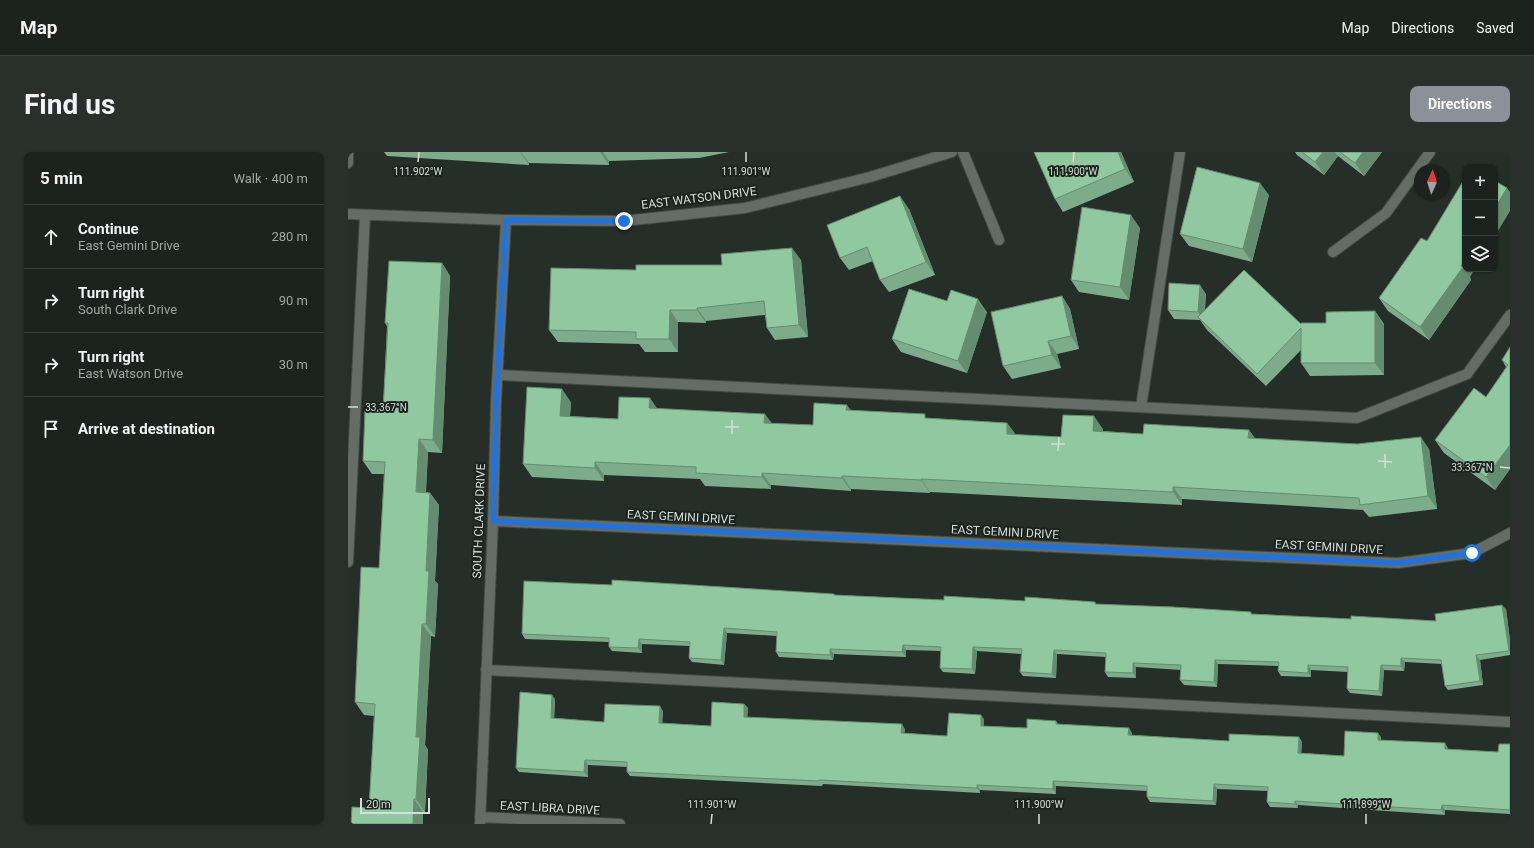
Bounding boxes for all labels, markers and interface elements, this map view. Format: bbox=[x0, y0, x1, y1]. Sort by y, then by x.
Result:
text: Map bbox=[20, 16, 58, 39]
text: Map bbox=[1342, 20, 1369, 36]
text: Directions bbox=[1391, 20, 1454, 36]
text: Saved bbox=[1476, 20, 1514, 36]
button: Directions bbox=[1410, 86, 1510, 122]
text: Find us bbox=[24, 88, 115, 121]
north arrow bbox=[1414, 164, 1450, 200]
map controls bbox=[1462, 164, 1498, 272]
button: + bbox=[1462, 164, 1498, 200]
text: 111.902°W bbox=[394, 166, 443, 177]
text: 111.901°W bbox=[722, 166, 771, 177]
text: 111.900°W bbox=[1049, 166, 1098, 177]
text: 5 min bbox=[40, 168, 83, 188]
text: Walk · 400 m bbox=[233, 171, 308, 186]
street label: EAST WATSON DRIVE bbox=[641, 184, 758, 212]
button: − bbox=[1462, 200, 1498, 236]
route end bbox=[615, 212, 633, 230]
text: Continue bbox=[78, 220, 139, 238]
icon: ahead bbox=[40, 226, 62, 248]
text: 280 m bbox=[271, 229, 308, 244]
button: layers bbox=[1462, 236, 1498, 272]
text: East Gemini Drive bbox=[78, 238, 180, 253]
text: Turn right bbox=[78, 284, 144, 302]
icon: right bbox=[40, 290, 62, 312]
text: 90 m bbox=[279, 293, 308, 308]
text: South Clark Drive bbox=[78, 302, 177, 317]
text: Turn right bbox=[78, 348, 144, 366]
icon: right bbox=[40, 354, 62, 376]
text: 30 m bbox=[279, 357, 308, 372]
text: East Watson Drive bbox=[78, 366, 183, 381]
text: 33.367°N bbox=[365, 402, 407, 413]
icon: arrive bbox=[40, 418, 62, 440]
text: Arrive at destination bbox=[78, 420, 215, 438]
text: 33.367°N bbox=[1451, 462, 1493, 473]
street label: SOUTH CLARK DRIVE bbox=[470, 463, 488, 579]
street label: EAST GEMINI DRIVE bbox=[627, 507, 736, 527]
street label: EAST GEMINI DRIVE bbox=[951, 522, 1060, 542]
street label: EAST GEMINI DRIVE bbox=[1275, 537, 1384, 557]
route start bbox=[1463, 544, 1481, 562]
scale bar bbox=[360, 796, 430, 815]
text: 20 m bbox=[366, 798, 391, 811]
street label: EAST LIBRA DRIVE bbox=[500, 798, 601, 818]
text: 111.901°W bbox=[688, 799, 737, 810]
text: 111.900°W bbox=[1015, 799, 1064, 810]
text: 111.899°W bbox=[1342, 799, 1391, 810]

